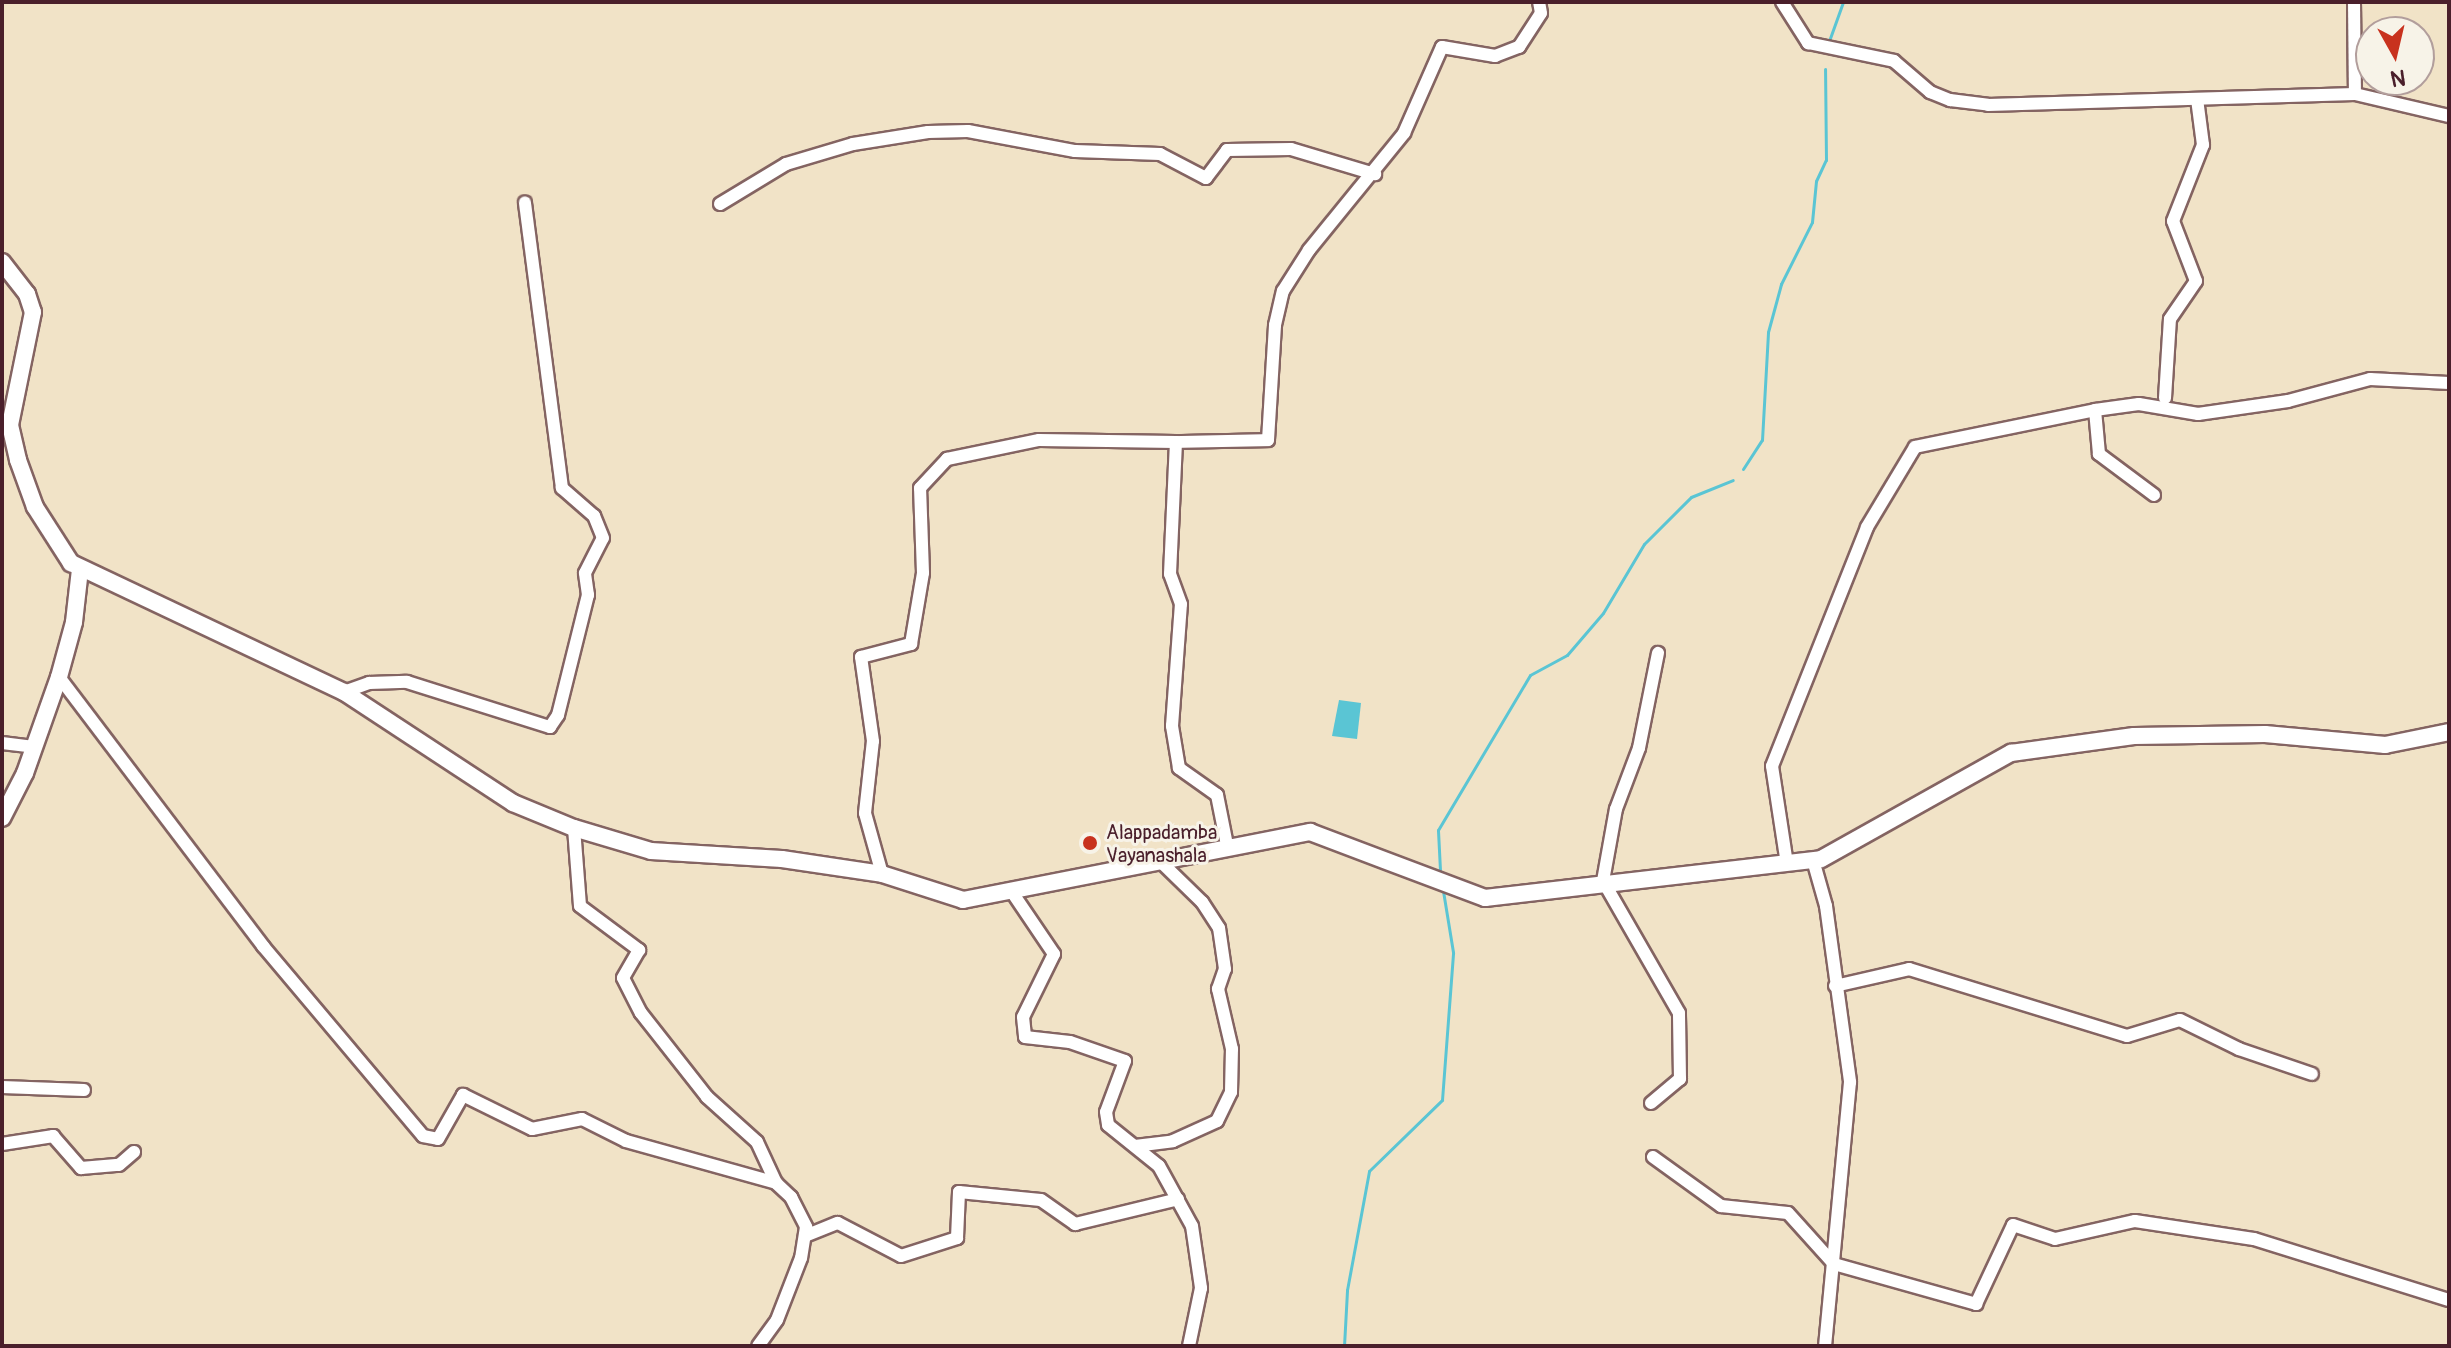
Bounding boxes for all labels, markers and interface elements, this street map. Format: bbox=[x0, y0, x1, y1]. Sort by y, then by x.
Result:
north arrow bbox=[2355, 16, 2435, 96]
text: N bbox=[2389, 63, 2407, 93]
place label: Alappadamba Vayanashala bbox=[1106, 820, 1217, 867]
marker: Alappadamba Vayanashala bbox=[1081, 834, 1099, 852]

